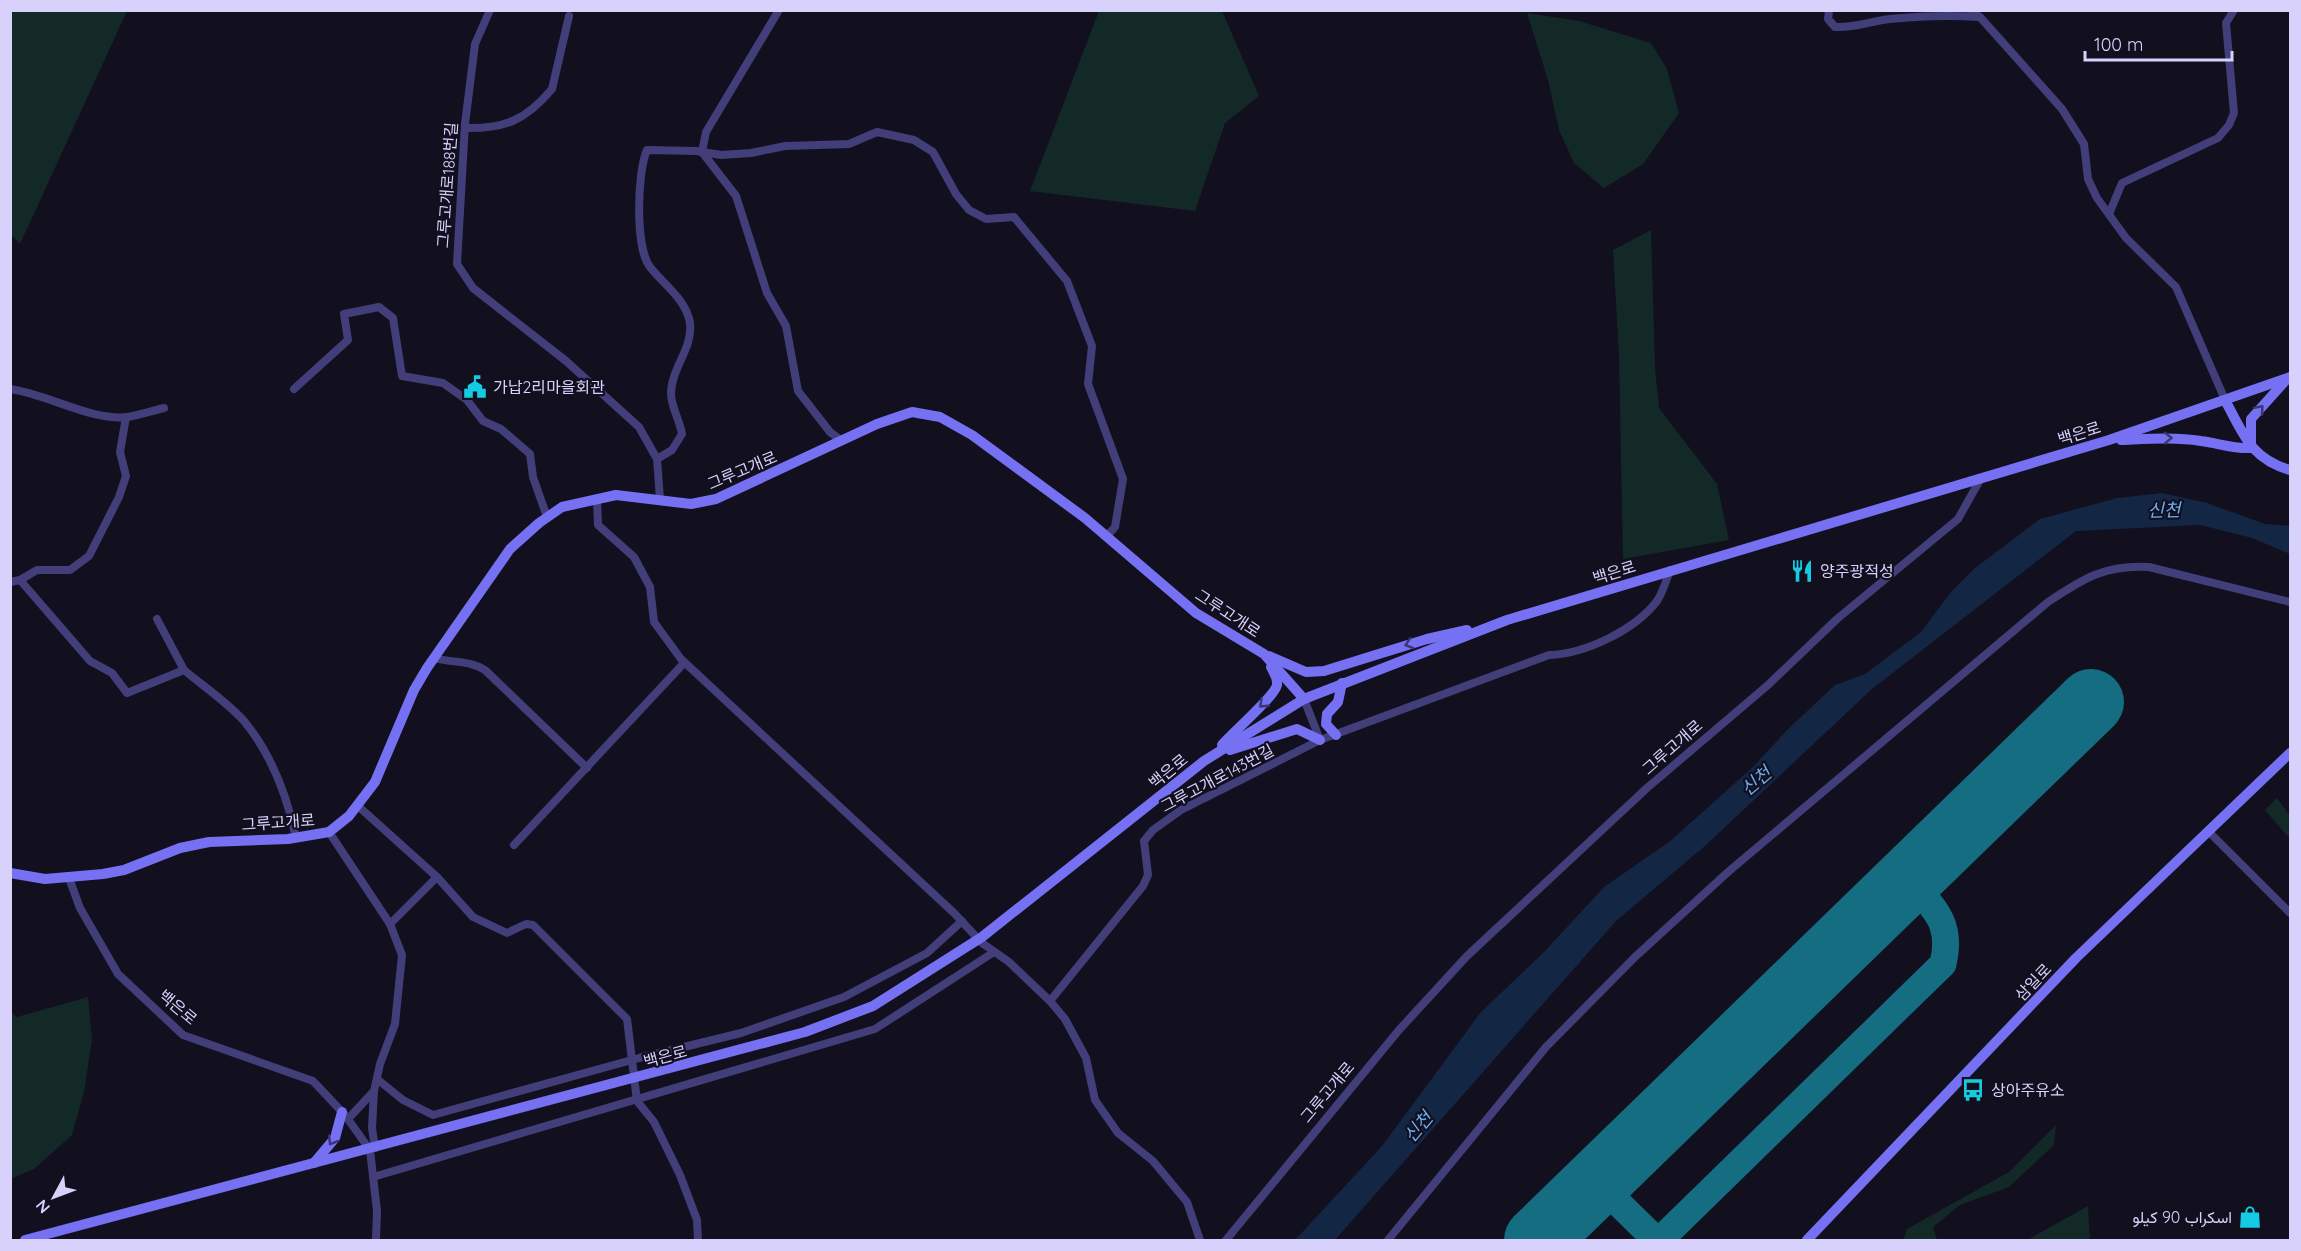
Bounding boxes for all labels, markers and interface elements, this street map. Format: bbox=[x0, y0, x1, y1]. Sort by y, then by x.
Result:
scale bar bbox=[2085, 24, 2232, 62]
text: 100 m bbox=[2094, 33, 2143, 56]
street label: 그루고개로188번길 bbox=[433, 121, 461, 249]
public building icon: 가납2리마을회관 bbox=[462, 374, 488, 400]
place label: 가납2리마을회관 bbox=[493, 377, 605, 397]
one-way arrow bbox=[2253, 405, 2264, 416]
street label: 백은로 bbox=[2055, 417, 2103, 449]
one-way arrow bbox=[2163, 432, 2172, 444]
street label: 그루고개로 bbox=[704, 446, 780, 494]
water label: 신천 bbox=[2147, 498, 2183, 522]
street label: 백은로 bbox=[1590, 556, 1638, 588]
restaurant icon: 양주광적성 bbox=[1789, 558, 1815, 584]
place label: 양주광적성 bbox=[1820, 561, 1894, 581]
street label: 그루고개로 bbox=[1192, 585, 1265, 642]
one-way arrow bbox=[1404, 637, 1415, 649]
one-way arrow bbox=[1260, 697, 1270, 708]
street label: 그루고개로 bbox=[1638, 715, 1707, 779]
street label: 그루고개로143번길 bbox=[1157, 740, 1277, 816]
street label: 백은로 bbox=[1145, 749, 1192, 793]
water label: 신천 bbox=[1736, 760, 1778, 801]
street label: 그루고개로 bbox=[241, 809, 316, 835]
street label: 삼일로 bbox=[2011, 959, 2056, 1005]
street label: 백은로 bbox=[155, 985, 202, 1029]
street label: 백은로 bbox=[641, 1041, 689, 1071]
street label: 그루고개로 bbox=[1296, 1057, 1358, 1127]
bus stop icon: 상아주유소 bbox=[1960, 1077, 1986, 1103]
place label: 상아주유소 bbox=[1991, 1080, 2065, 1100]
water label: 신천 bbox=[1399, 1105, 1439, 1147]
one-way arrow bbox=[327, 1135, 339, 1145]
north arrow bbox=[24, 1167, 84, 1227]
text: N bbox=[31, 1196, 54, 1218]
shop icon: اسكراب 90 كيلو bbox=[2237, 1204, 2263, 1230]
place label: اسكراب 90 كيلو bbox=[2132, 1207, 2232, 1228]

